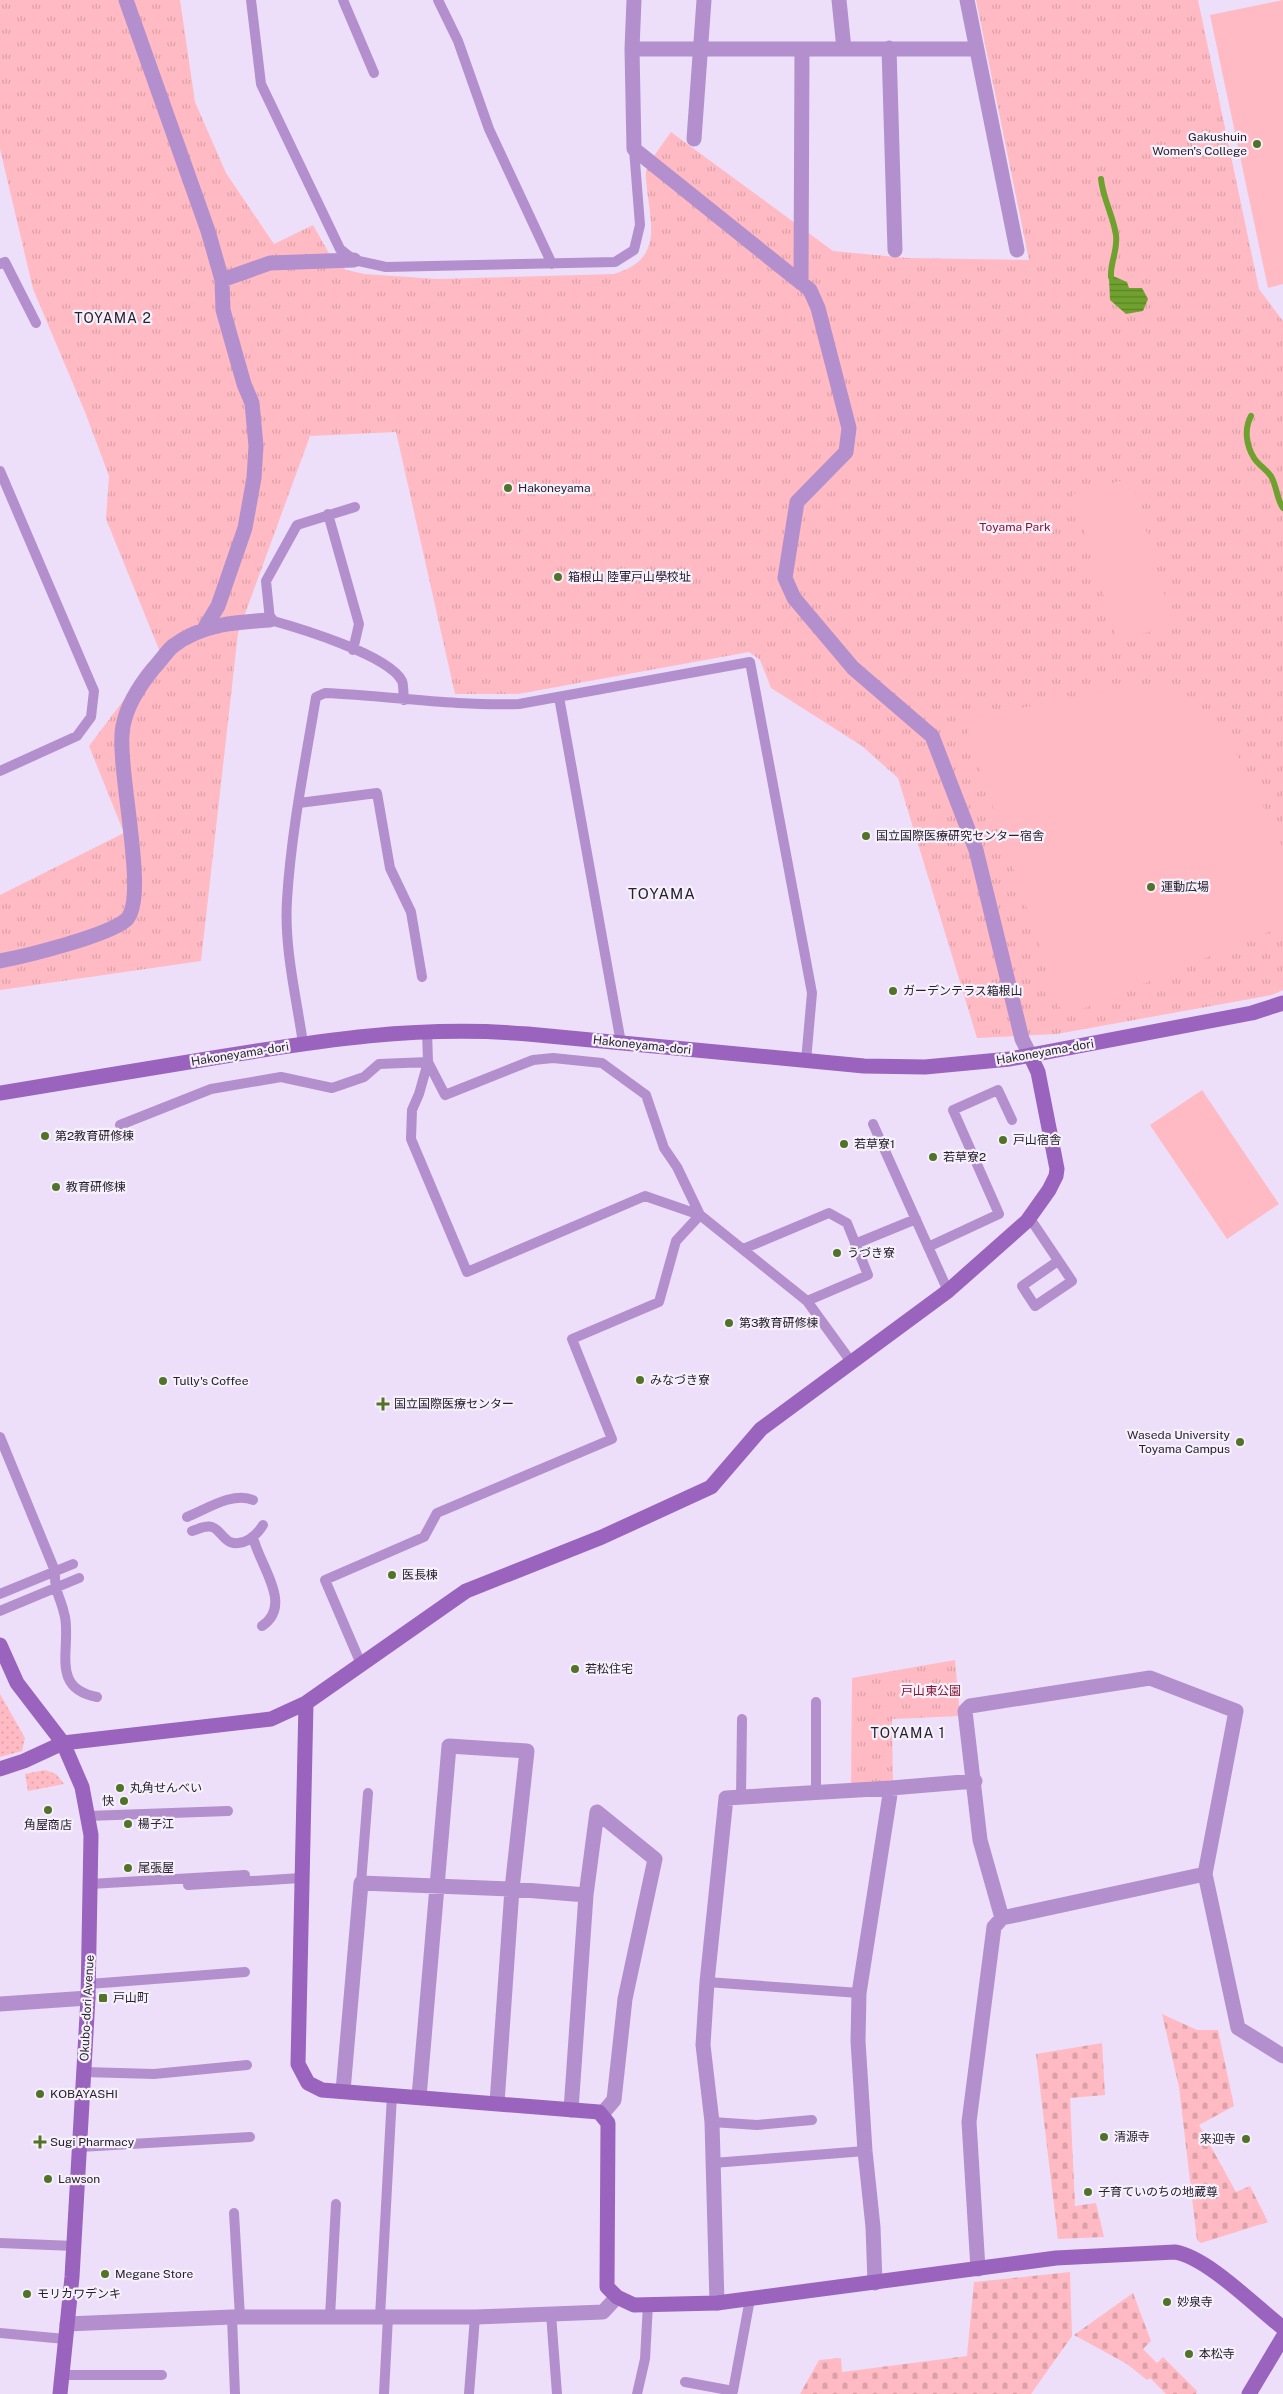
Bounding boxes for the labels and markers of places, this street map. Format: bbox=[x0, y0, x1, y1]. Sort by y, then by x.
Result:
place label: Gakushuin Women's College bbox=[1152, 130, 1247, 158]
marker: Gakushuin Women's College bbox=[1251, 138, 1263, 150]
place label: Hakoneyama bbox=[518, 481, 591, 495]
marker: Hakoneyama bbox=[502, 482, 514, 494]
place label: 箱根山 陸軍戸山學校址 bbox=[568, 570, 691, 584]
marker: 箱根山 陸軍戸山學校址 bbox=[552, 571, 564, 583]
place label: 国立国際医療研究センター宿舎 bbox=[876, 829, 1044, 843]
marker: 国立国際医療研究センター宿舎 bbox=[860, 830, 872, 842]
place label: 運動広場 bbox=[1161, 880, 1209, 894]
marker: 運動広場 bbox=[1145, 881, 1157, 893]
place label: ガーデンテラス箱根山 bbox=[903, 984, 1023, 998]
marker: ガーデンテラス箱根山 bbox=[887, 985, 899, 997]
place label: 第2教育研修棟 bbox=[55, 1129, 134, 1143]
marker: 第2教育研修棟 bbox=[39, 1130, 51, 1142]
place label: 戸山宿舎 bbox=[1013, 1133, 1061, 1147]
marker: 戸山宿舎 bbox=[997, 1134, 1009, 1146]
place label: 若草寮1 bbox=[854, 1137, 895, 1151]
marker: 若草寮1 bbox=[838, 1138, 850, 1150]
place label: 若草寮2 bbox=[943, 1150, 986, 1164]
marker: 若草寮2 bbox=[927, 1151, 939, 1163]
place label: 教育研修棟 bbox=[66, 1180, 126, 1194]
marker: 教育研修棟 bbox=[50, 1181, 62, 1193]
place label: うづき寮 bbox=[847, 1246, 895, 1260]
marker: うづき寮 bbox=[831, 1247, 843, 1259]
place label: 第3教育研修棟 bbox=[739, 1316, 819, 1330]
marker: 第3教育研修棟 bbox=[723, 1317, 735, 1329]
place label: みなづき寮 bbox=[650, 1373, 710, 1387]
place label: Tully's Coffee bbox=[173, 1374, 249, 1388]
marker: みなづき寮 bbox=[634, 1374, 646, 1386]
marker: Tully's Coffee bbox=[157, 1375, 169, 1387]
marker: 国立国際医療センター bbox=[376, 1397, 390, 1411]
place label: 国立国際医療センター bbox=[394, 1397, 514, 1411]
place label: Waseda University Toyama Campus bbox=[1127, 1428, 1231, 1456]
marker: Waseda University Toyama Campus bbox=[1234, 1436, 1246, 1448]
place label: 医長棟 bbox=[402, 1568, 438, 1582]
marker: 医長棟 bbox=[386, 1569, 398, 1581]
place label: 若松住宅 bbox=[585, 1662, 633, 1676]
marker: 若松住宅 bbox=[569, 1663, 581, 1675]
place label: 丸角せんべい bbox=[130, 1781, 202, 1795]
marker: 丸角せんべい bbox=[114, 1782, 126, 1794]
place label: 快 bbox=[102, 1794, 114, 1808]
marker: 快 bbox=[118, 1795, 130, 1807]
marker: 角屋商店 bbox=[42, 1804, 54, 1816]
place label: 楊子江 bbox=[138, 1817, 174, 1831]
place label: 角屋商店 bbox=[24, 1818, 72, 1832]
marker: 楊子江 bbox=[122, 1818, 134, 1830]
place label: 尾張屋 bbox=[138, 1861, 174, 1875]
marker: 尾張屋 bbox=[122, 1862, 134, 1874]
place label: 戸山町 bbox=[113, 1991, 149, 2005]
marker: 戸山町 bbox=[97, 1992, 109, 2004]
place label: KOBAYASHI bbox=[50, 2087, 118, 2101]
marker: KOBAYASHI bbox=[34, 2088, 46, 2100]
place label: 清源寺 bbox=[1114, 2130, 1150, 2144]
marker: 清源寺 bbox=[1098, 2131, 1110, 2143]
place label: 来迎寺 bbox=[1200, 2132, 1236, 2146]
marker: 来迎寺 bbox=[1240, 2133, 1252, 2145]
place label: Sugi Pharmacy bbox=[50, 2135, 135, 2149]
marker: Sugi Pharmacy bbox=[34, 2136, 46, 2148]
place label: Lawson bbox=[58, 2172, 100, 2186]
marker: Lawson bbox=[42, 2173, 54, 2185]
place label: 子育ていのちの地蔵尊 bbox=[1098, 2185, 1218, 2199]
marker: 子育ていのちの地蔵尊 bbox=[1082, 2186, 1094, 2198]
place label: Megane Store bbox=[115, 2267, 193, 2281]
marker: Megane Store bbox=[99, 2268, 111, 2280]
place label: モリカワデンキ bbox=[37, 2287, 121, 2301]
marker: モリカワデンキ bbox=[21, 2288, 33, 2300]
place label: 妙泉寺 bbox=[1177, 2295, 1213, 2309]
marker: 妙泉寺 bbox=[1161, 2296, 1173, 2308]
place label: 本松寺 bbox=[1199, 2347, 1235, 2361]
marker: 本松寺 bbox=[1183, 2348, 1195, 2360]

